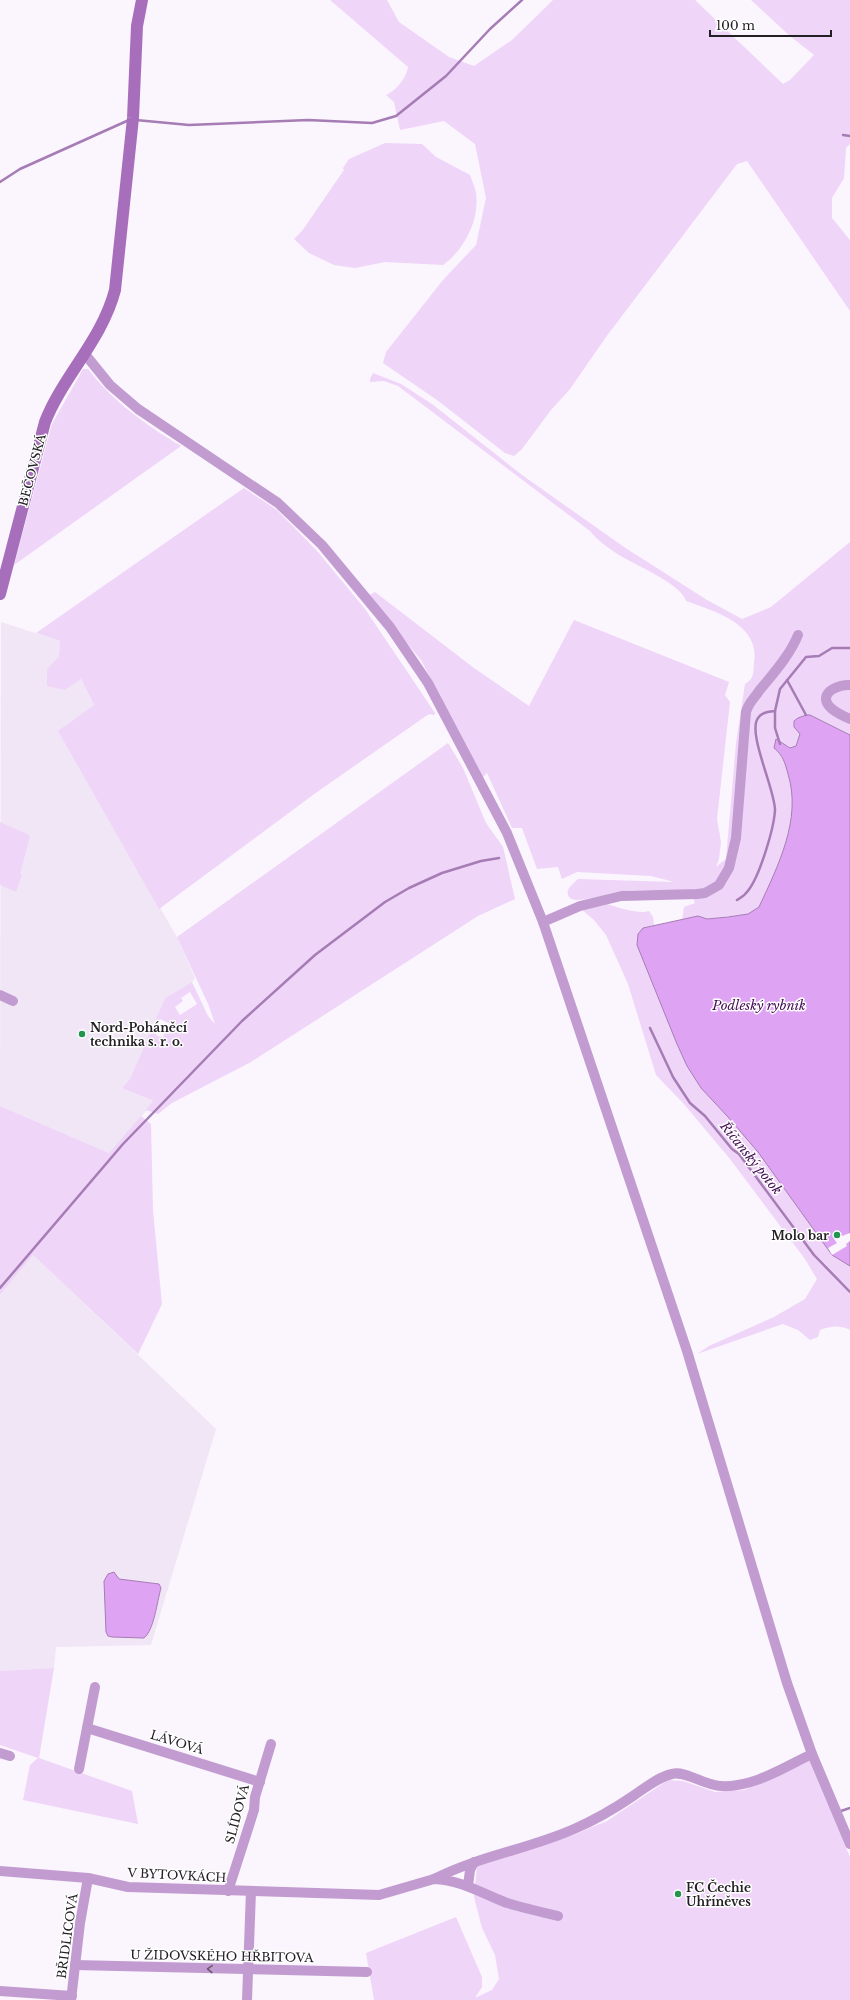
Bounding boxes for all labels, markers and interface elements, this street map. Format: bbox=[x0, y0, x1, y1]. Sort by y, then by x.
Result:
scale bar bbox=[710, 12, 831, 38]
text: 100 m bbox=[716, 18, 755, 33]
street label: BEČOVSKÁ bbox=[14, 431, 49, 508]
water label: Podleský rybník bbox=[711, 997, 806, 1014]
place label: Nord-Poháněcí technika s. r. o. bbox=[90, 1020, 188, 1049]
marker: Nord-Poháněcí technika s. r. o. bbox=[77, 1029, 87, 1039]
water label: Říčanský potok bbox=[716, 1117, 786, 1198]
place label: Molo bar bbox=[771, 1228, 829, 1243]
marker: Molo bar bbox=[832, 1230, 842, 1240]
street label: LÁVOVÁ bbox=[149, 1726, 206, 1757]
street label: SLÍDOVÁ bbox=[221, 1782, 252, 1845]
street label: V BYTOVKÁCH bbox=[126, 1864, 227, 1885]
place label: FC Čechie Uhříněves bbox=[686, 1879, 751, 1909]
marker: FC Čechie Uhříněves bbox=[673, 1889, 683, 1899]
street label: BŘIDLICOVÁ bbox=[53, 1892, 81, 1980]
street label: U ŽIDOVSKÉHO HŘBITOVA bbox=[130, 1946, 315, 1965]
one-way arrow bbox=[207, 1965, 213, 1973]

